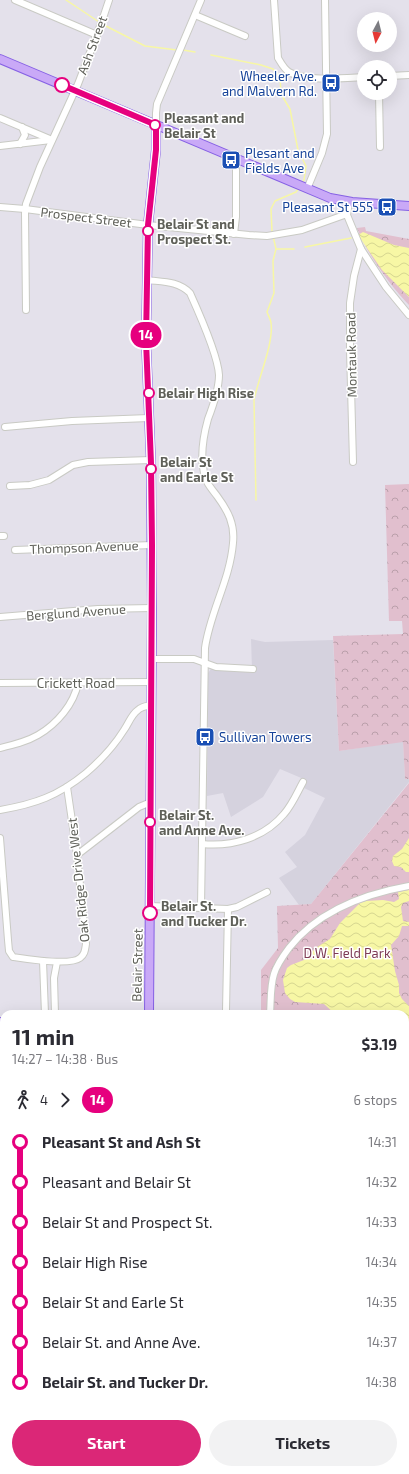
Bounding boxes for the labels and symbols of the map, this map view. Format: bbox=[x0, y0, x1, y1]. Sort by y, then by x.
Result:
north arrow bbox=[357, 12, 397, 52]
street label: Ash Street bbox=[74, 13, 110, 76]
place label: Wheeler Ave. and Malvern Rd. bbox=[222, 68, 317, 99]
bus stop icon: Wheeler Ave. and Malvern Rd. bbox=[320, 72, 342, 94]
unlabelled marker bbox=[54, 77, 70, 93]
place label: Pleasant and Belair St bbox=[164, 110, 244, 141]
marker: Pleasant and Belair St bbox=[149, 119, 161, 131]
place label: Plesant and Fields Ave bbox=[245, 145, 315, 176]
bus stop icon: Plesant and Fields Ave bbox=[220, 149, 242, 171]
bus stop icon: Pleasant St 555 bbox=[376, 196, 398, 218]
place label: Pleasant St 555 bbox=[282, 199, 373, 215]
street label: Prospect Street bbox=[40, 203, 132, 231]
place label: Belair St and Prospect St. bbox=[157, 216, 235, 247]
marker: Belair St and Prospect St. bbox=[142, 225, 154, 237]
street label: Montauk Road bbox=[342, 312, 360, 398]
line badge: 14 bbox=[128, 322, 164, 348]
place label: Belair High Rise bbox=[158, 385, 254, 401]
marker: Belair High Rise bbox=[143, 387, 155, 399]
place label: Belair St and Earle St bbox=[160, 454, 234, 485]
marker: Belair St and Earle St bbox=[145, 463, 157, 475]
street label: Thompson Avenue bbox=[29, 537, 139, 557]
street label: Berglund Avenue bbox=[26, 601, 126, 623]
street label: Crickett Road bbox=[37, 675, 115, 691]
bus stop icon: Sullivan Towers bbox=[194, 726, 216, 748]
place label: Sullivan Towers bbox=[219, 729, 312, 745]
place label: Belair St. and Anne Ave. bbox=[159, 807, 244, 838]
marker: Belair St. and Anne Ave. bbox=[144, 816, 156, 828]
street label: Oak Ridge Drive West bbox=[63, 817, 93, 943]
place label: Belair St. and Tucker Dr. bbox=[161, 898, 247, 929]
marker: Belair St. and Tucker Dr. bbox=[142, 905, 158, 921]
street label: Belair Street bbox=[128, 928, 146, 1002]
park label: D.W. Field Park bbox=[303, 945, 391, 961]

